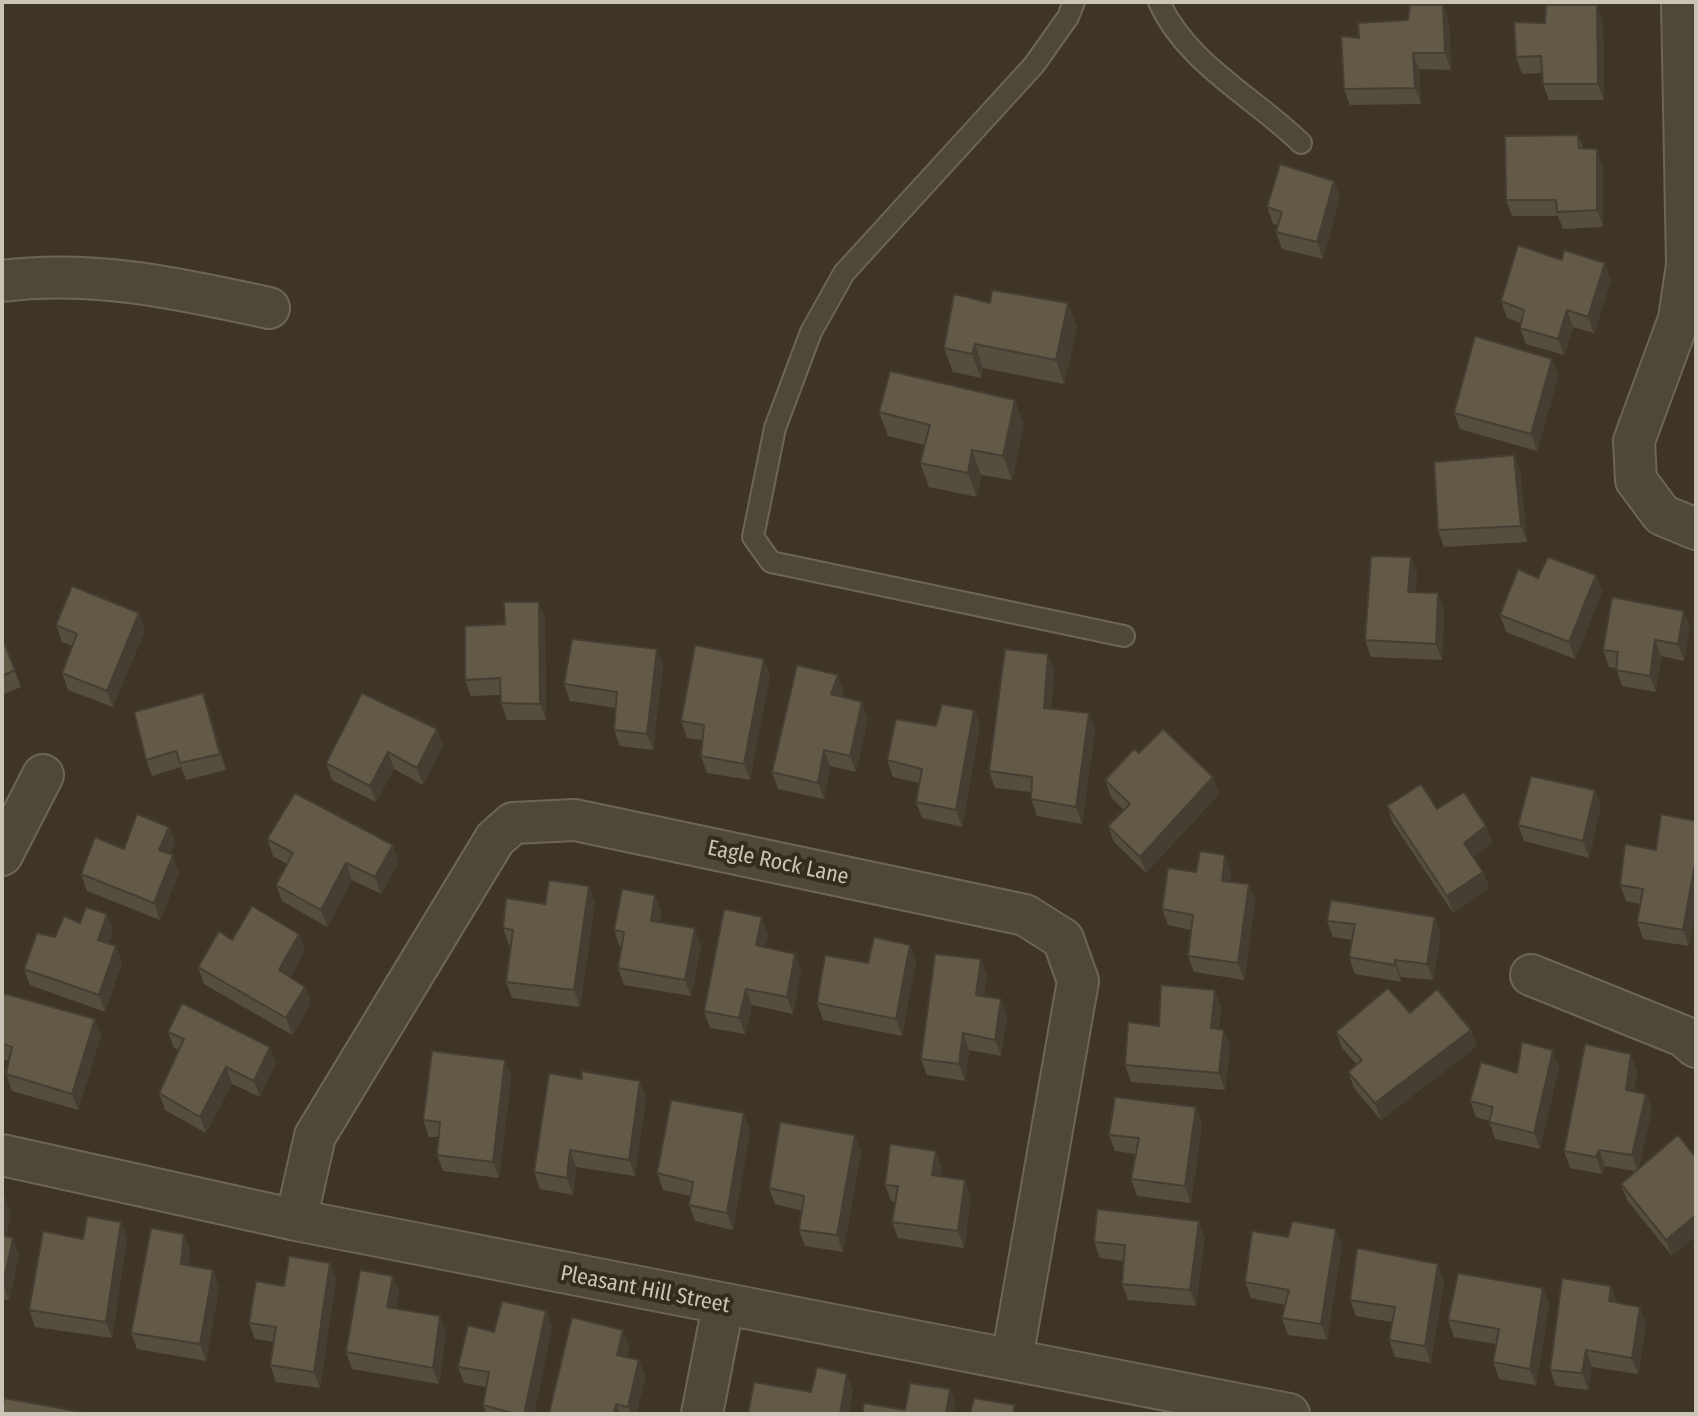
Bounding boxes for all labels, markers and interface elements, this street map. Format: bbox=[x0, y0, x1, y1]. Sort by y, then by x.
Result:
street label: Eagle Rock Lane bbox=[705, 835, 851, 891]
street label: Pleasant Hill Street bbox=[558, 1261, 732, 1319]

